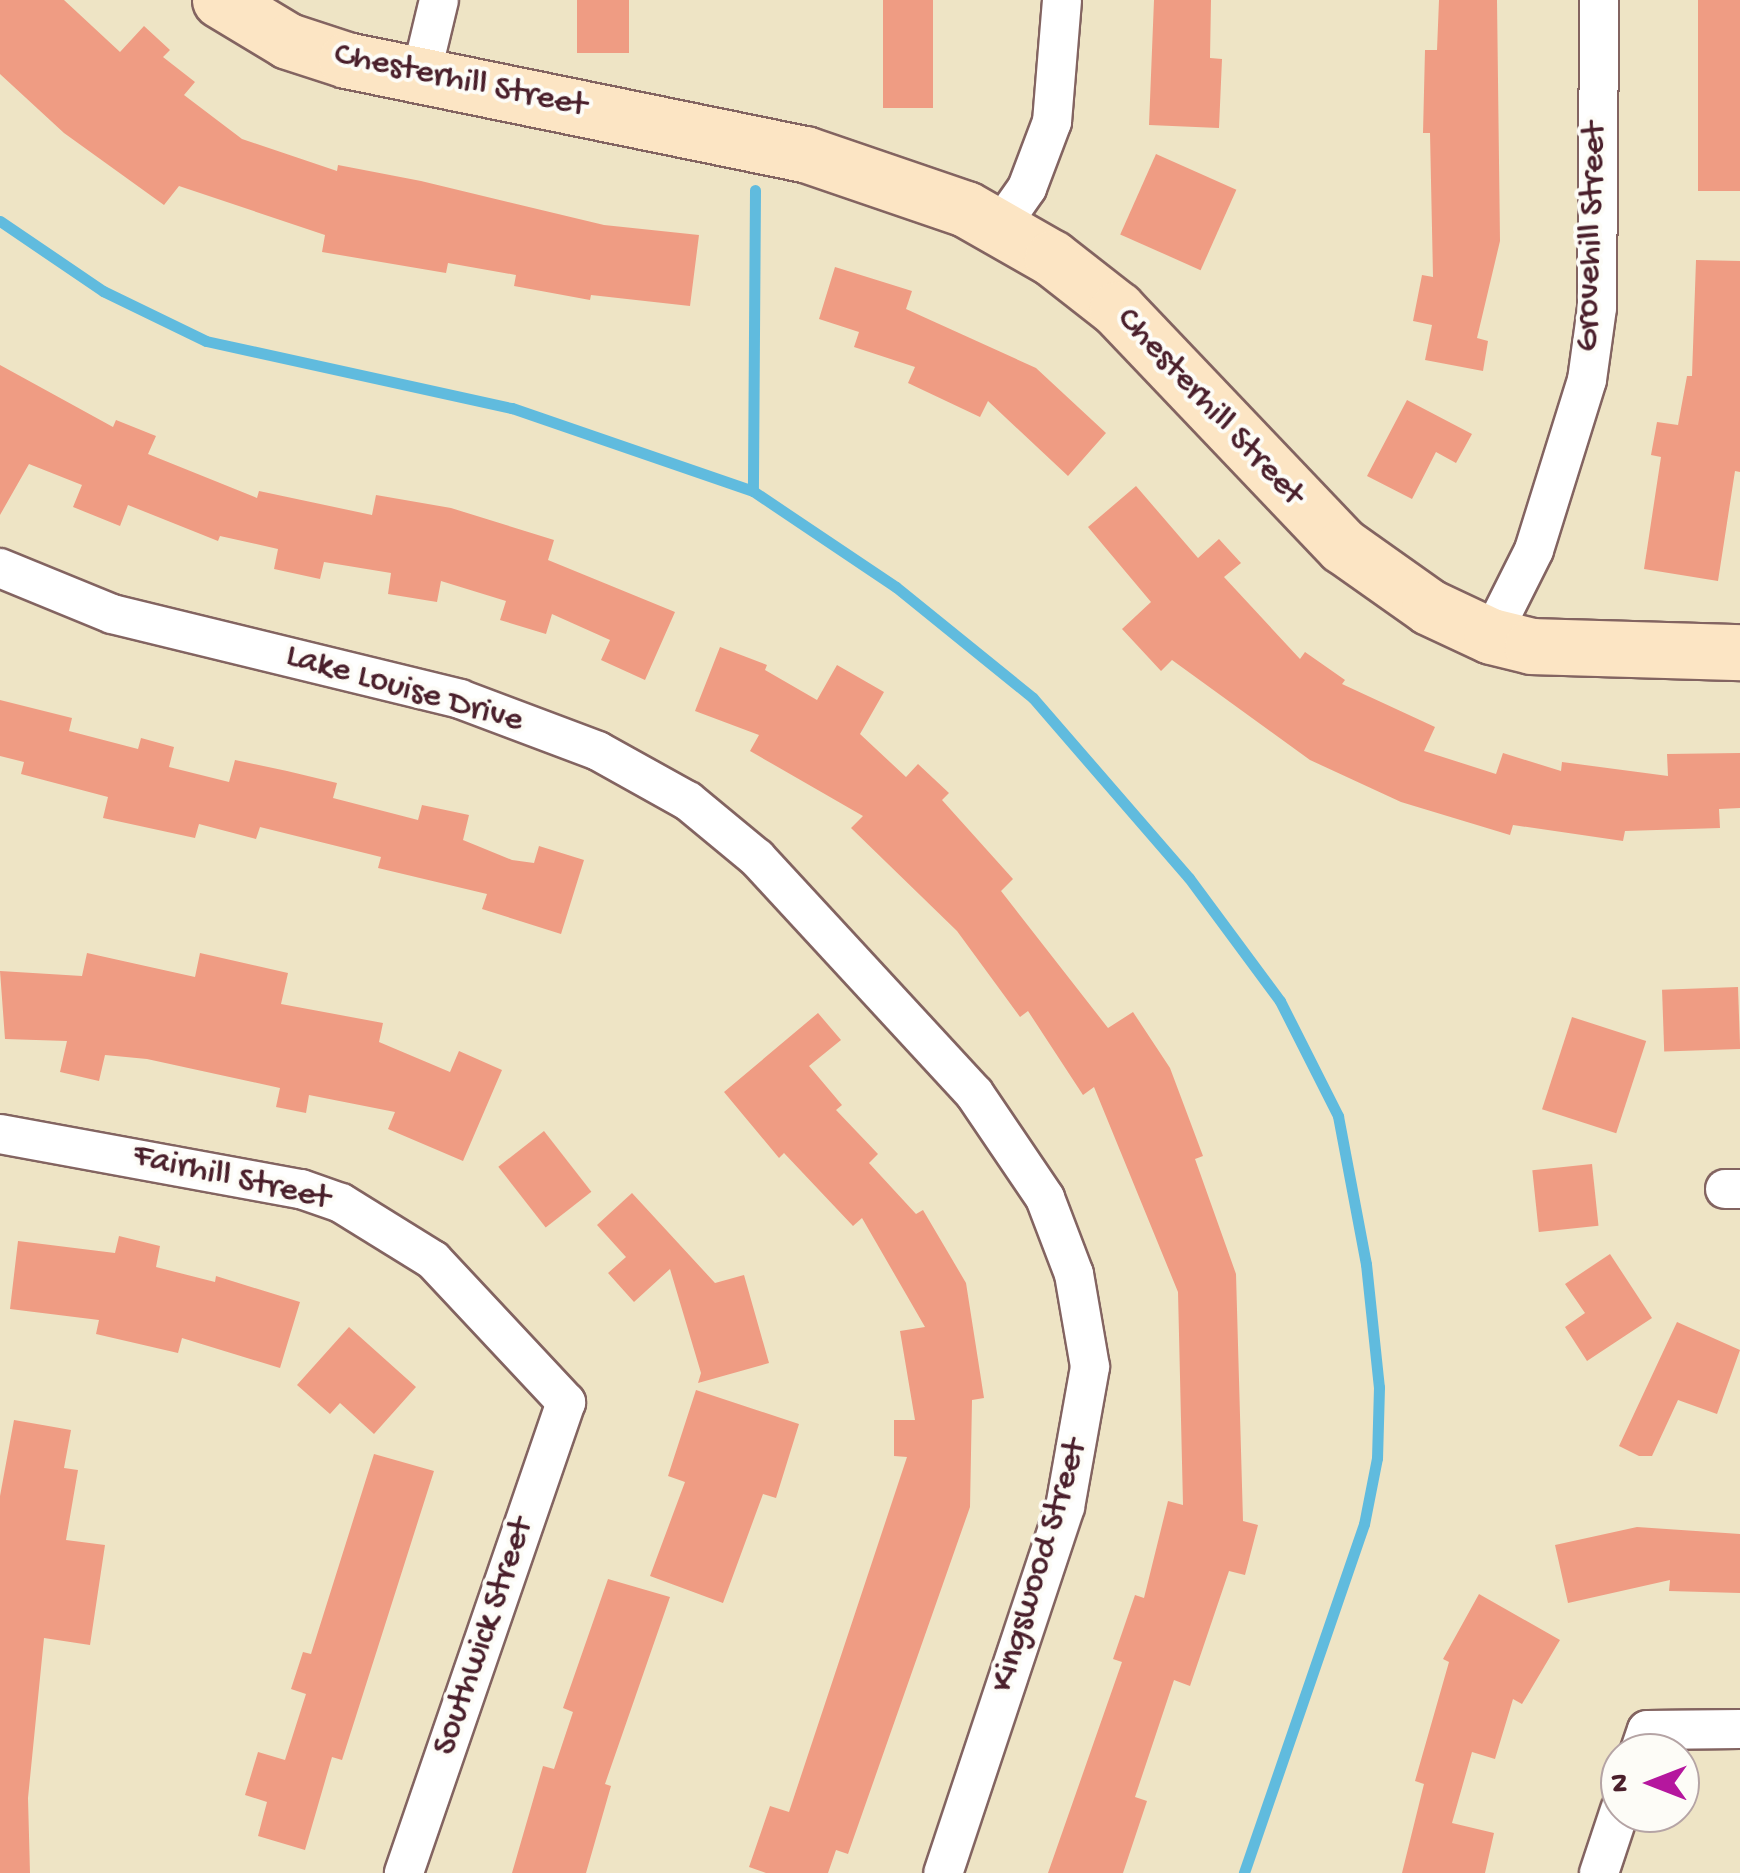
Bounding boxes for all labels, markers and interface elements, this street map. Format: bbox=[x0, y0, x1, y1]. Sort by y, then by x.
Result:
street label: Chesterhill Street bbox=[330, 35, 590, 129]
street label: Grovehill Street bbox=[1568, 122, 1618, 352]
street label: Chesterhill Street bbox=[1106, 300, 1312, 516]
street label: Lake Louise Drive bbox=[281, 636, 527, 744]
street label: Fairhill Street bbox=[128, 1136, 334, 1222]
street label: Kingswood Street bbox=[983, 1435, 1099, 1697]
street label: Southwick Street bbox=[425, 1513, 545, 1761]
north arrow bbox=[1600, 1733, 1700, 1833]
text: N bbox=[1605, 1774, 1638, 1792]

